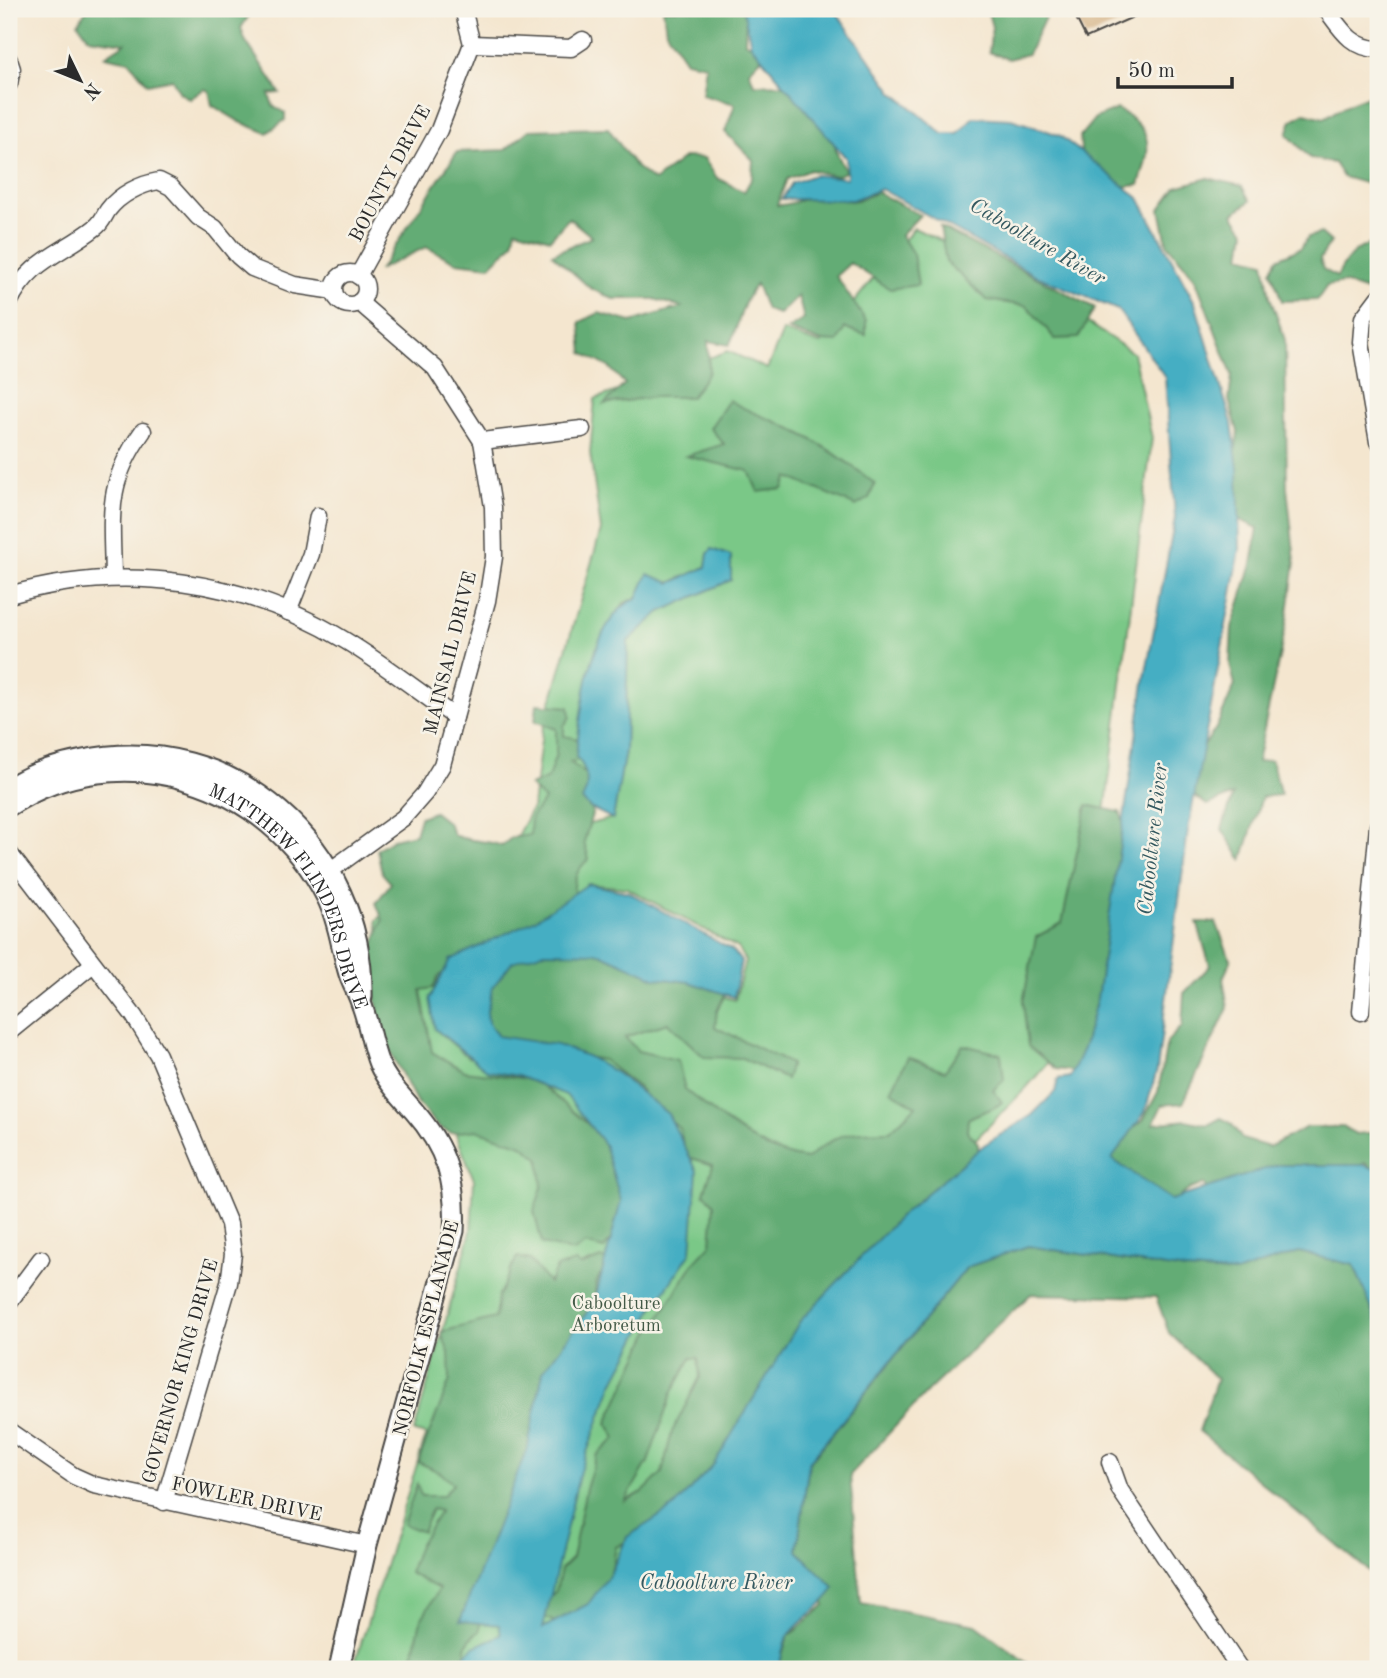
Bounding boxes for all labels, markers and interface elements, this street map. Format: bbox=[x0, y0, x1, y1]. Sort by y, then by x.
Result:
north arrow bbox=[46, 46, 116, 116]
scale bar bbox=[1118, 46, 1231, 90]
text: 50 m bbox=[1128, 61, 1175, 82]
text: N bbox=[78, 78, 103, 102]
street label: BOUNTY DRIVE bbox=[347, 103, 435, 246]
water label: Caboolture River bbox=[966, 195, 1110, 290]
street label: MAINSAIL DRIVE bbox=[422, 570, 481, 737]
water label: Caboolture River bbox=[1135, 761, 1172, 916]
street label: MATTHEW FLINDERS DRIVE bbox=[205, 782, 369, 1012]
street label: NORFOLK ESPLANADE bbox=[391, 1219, 463, 1438]
street label: GOVERNOR KING DRIVE bbox=[140, 1257, 223, 1486]
park label: Caboolture Arboretum bbox=[571, 1295, 661, 1336]
street label: FOWLER DRIVE bbox=[169, 1475, 323, 1526]
water label: Caboolture River bbox=[640, 1573, 793, 1594]

